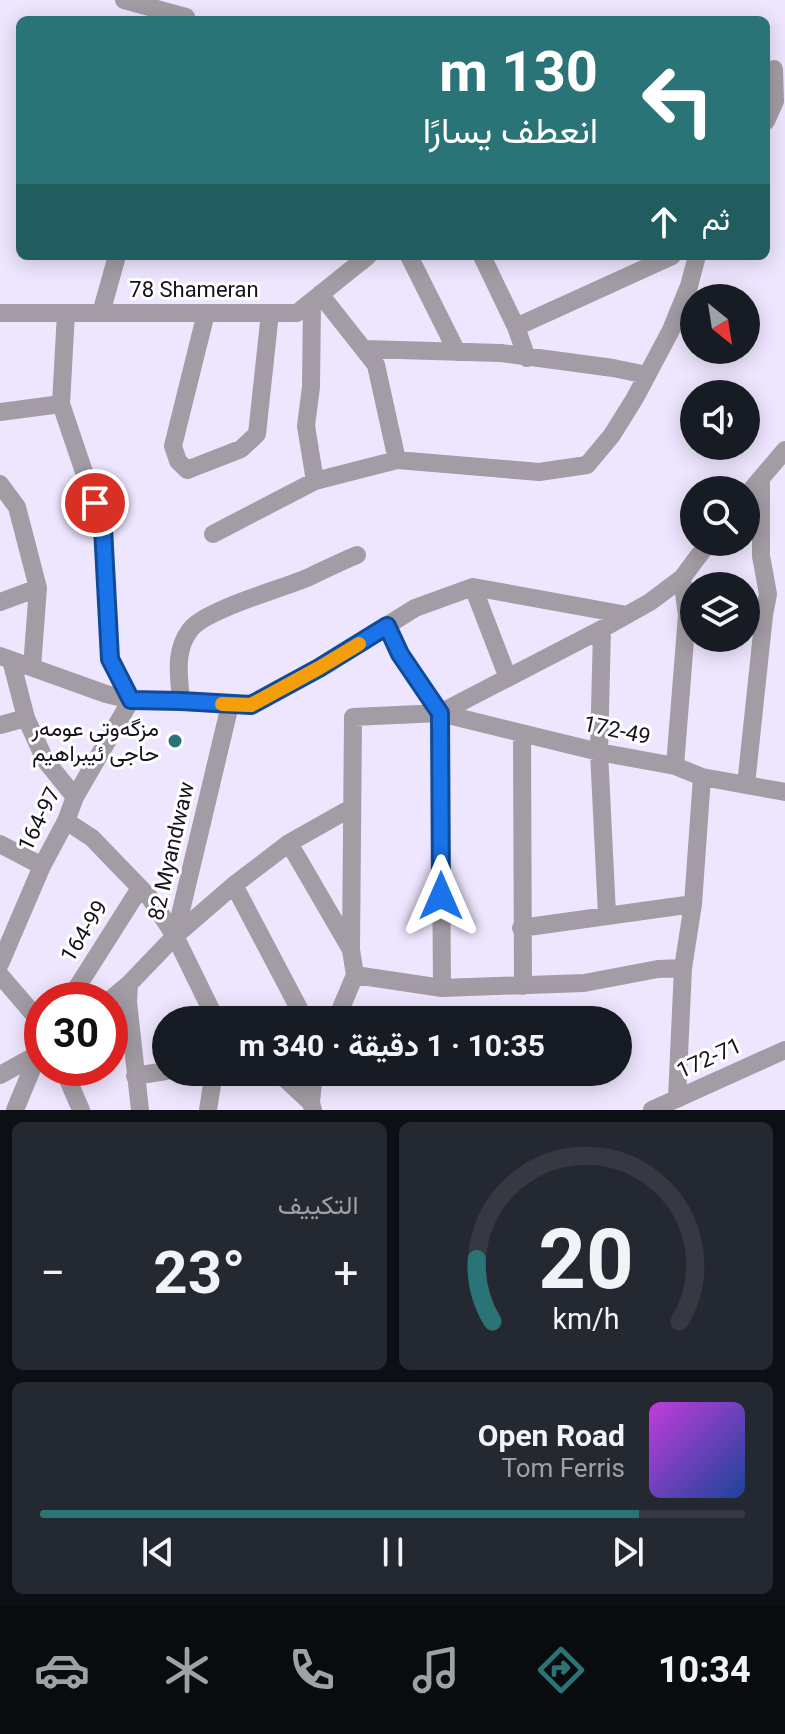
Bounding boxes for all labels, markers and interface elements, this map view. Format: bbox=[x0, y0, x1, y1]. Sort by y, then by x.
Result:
text: 130 m bbox=[439, 39, 598, 105]
icon: left bbox=[626, 48, 730, 152]
text: انعطف يسارًا bbox=[423, 110, 598, 152]
icon: ahead bbox=[642, 200, 686, 244]
text: ثم bbox=[702, 202, 730, 237]
street label: 78 Shameran bbox=[129, 277, 259, 302]
north arrow bbox=[680, 284, 760, 364]
map controls bbox=[680, 284, 760, 652]
button: sound bbox=[680, 380, 760, 460]
pin bbox=[61, 469, 129, 537]
button: search bbox=[680, 476, 760, 556]
icon: arrive bbox=[73, 481, 117, 525]
button: layers bbox=[680, 572, 760, 652]
street label: 172-49 bbox=[581, 711, 653, 749]
place label: مزگەوتی عومەر حاجی ئیبراهیم bbox=[30, 716, 159, 768]
marker: مزگەوتی عومەر حاجی ئیبراهیم bbox=[166, 732, 184, 750]
street label: 82 Myandwaw bbox=[143, 779, 199, 923]
street label: 164-97 bbox=[13, 783, 65, 855]
position arrow bbox=[399, 854, 483, 938]
street label: 164-99 bbox=[55, 896, 113, 966]
speed limit sign: 30 bbox=[24, 982, 128, 1086]
text: 10:35 · 1 دقيقة · 340 m bbox=[239, 1028, 545, 1063]
street label: 172-71 bbox=[673, 1033, 745, 1083]
text: التكييف bbox=[278, 1190, 359, 1220]
text: 20 bbox=[538, 1211, 633, 1308]
text: 23° bbox=[153, 1237, 245, 1308]
text: − bbox=[40, 1247, 65, 1299]
text: + bbox=[334, 1247, 359, 1299]
text: km/h bbox=[552, 1302, 619, 1336]
text: Open Road bbox=[478, 1418, 625, 1453]
text: Tom Ferris bbox=[501, 1453, 625, 1483]
icon: previous bbox=[136, 1530, 180, 1574]
icon: pause bbox=[371, 1530, 415, 1574]
icon: next bbox=[606, 1530, 650, 1574]
icon: car bbox=[34, 1642, 90, 1698]
icon: climate bbox=[159, 1642, 215, 1698]
icon: phone bbox=[284, 1642, 340, 1698]
icon: music bbox=[408, 1642, 464, 1698]
icon: directions bbox=[533, 1642, 589, 1698]
text: 10:34 bbox=[658, 1649, 751, 1691]

